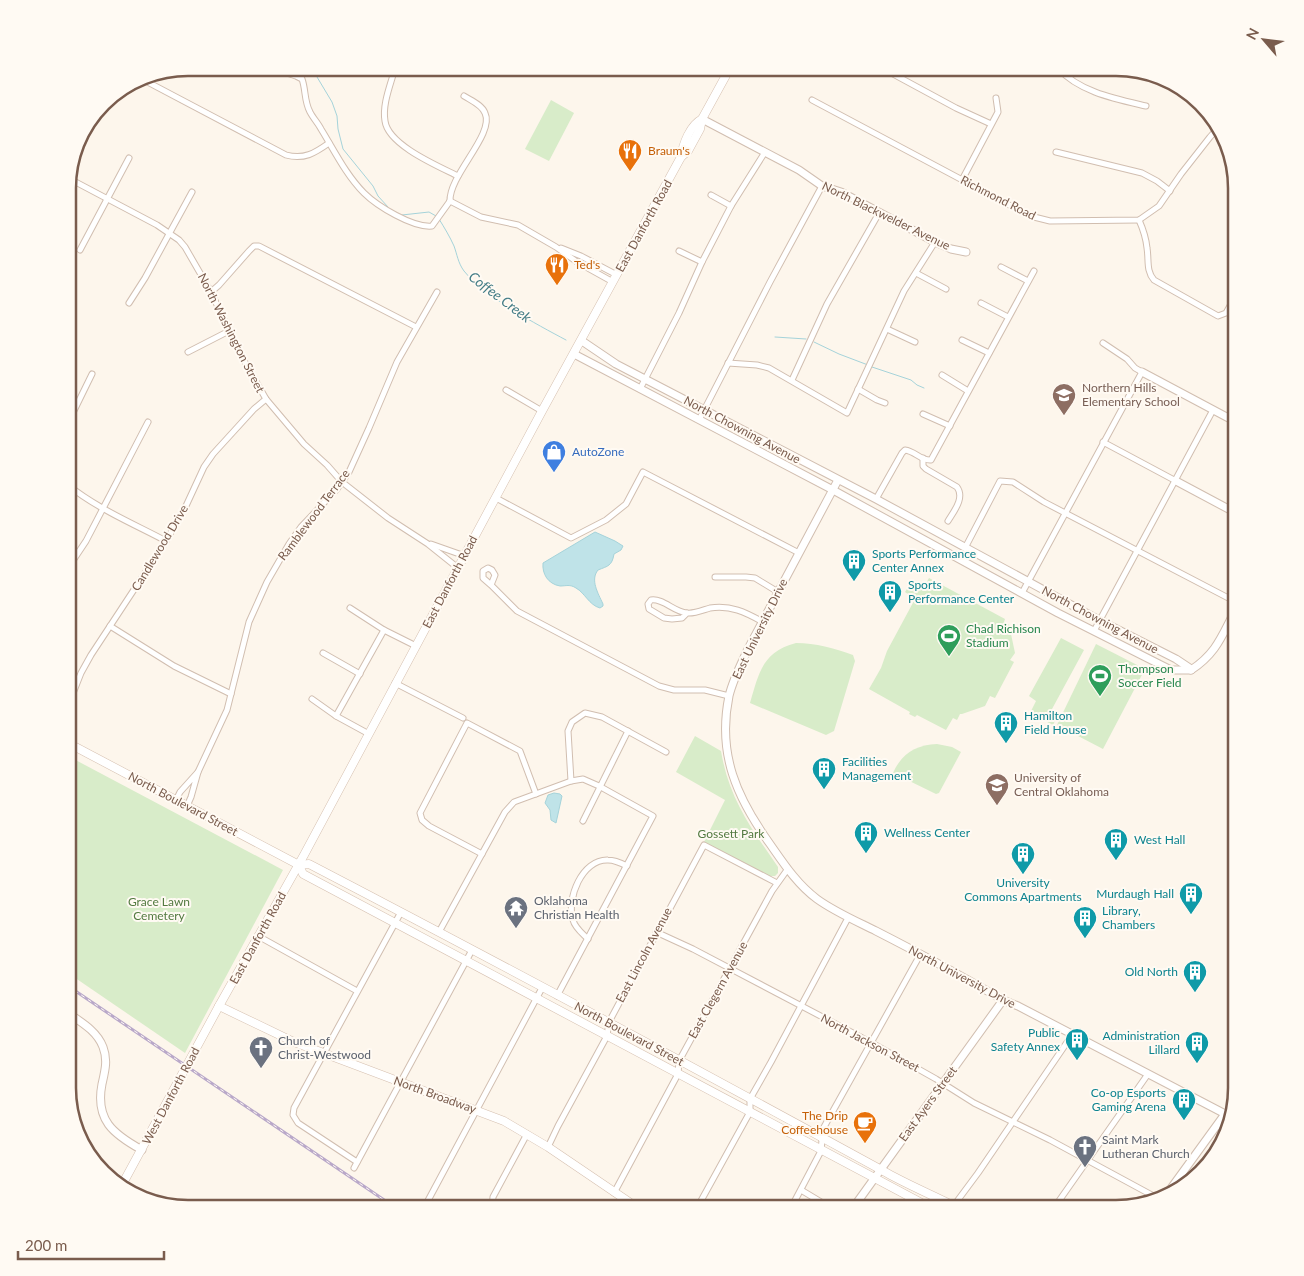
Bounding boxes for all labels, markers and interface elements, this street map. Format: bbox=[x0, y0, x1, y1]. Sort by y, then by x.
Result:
north arrow bbox=[1239, 15, 1289, 65]
text: N bbox=[1242, 25, 1262, 42]
restaurant icon: Braum's bbox=[617, 138, 643, 172]
place label: Braum's bbox=[648, 143, 690, 158]
street label: Richmond Road bbox=[958, 172, 1038, 223]
street label: East Danforth Road bbox=[612, 177, 675, 274]
street label: North Blackwelder Avenue bbox=[820, 178, 953, 253]
restaurant icon: Ted's bbox=[544, 252, 570, 286]
place label: Ted's bbox=[574, 257, 600, 272]
water label: Coffee Creek bbox=[466, 268, 535, 326]
street label: North Washington Street bbox=[195, 271, 268, 396]
place label: Northern Hills Elementary School bbox=[1082, 380, 1180, 409]
school or university icon: Northern Hills Elementary School bbox=[1051, 382, 1077, 416]
street label: North Chowning Avenue bbox=[681, 392, 803, 467]
shop icon: AutoZone bbox=[541, 439, 567, 473]
place label: AutoZone bbox=[572, 444, 624, 459]
street label: Ramblewood Terrace bbox=[275, 466, 353, 563]
street label: Candlewood Drive bbox=[128, 502, 191, 594]
street label: East Danforth Road bbox=[419, 533, 480, 631]
place label: Sports Performance Center Annex bbox=[872, 546, 976, 575]
building icon: Sports Performance Center Annex bbox=[841, 548, 867, 582]
street label: East University Drive bbox=[729, 576, 790, 682]
place label: Sports Performance Center bbox=[908, 577, 1015, 606]
building icon: Sports Performance Center bbox=[877, 579, 903, 613]
street label: North Chowning Avenue bbox=[1039, 582, 1161, 657]
place label: Chad Richison Stadium bbox=[966, 621, 1041, 650]
sports icon: Chad Richison Stadium bbox=[936, 623, 962, 657]
place label: Thompson Soccer Field bbox=[1118, 661, 1182, 690]
sports icon: Thompson Soccer Field bbox=[1087, 663, 1113, 697]
place label: Hamilton Field House bbox=[1024, 708, 1087, 737]
building icon: Hamilton Field House bbox=[993, 710, 1019, 744]
place label: Facilities Management bbox=[842, 754, 912, 783]
building icon: Facilities Management bbox=[811, 756, 837, 790]
street label: North Boulevard Street bbox=[126, 768, 241, 839]
place label: University of Central Oklahoma bbox=[1014, 770, 1109, 799]
school or university icon: University of Central Oklahoma bbox=[984, 772, 1010, 806]
building icon: Wellness Center bbox=[853, 820, 879, 854]
place label: Wellness Center bbox=[884, 825, 971, 840]
park label: Gossett Park bbox=[698, 826, 765, 841]
building icon: West Hall bbox=[1103, 827, 1129, 861]
place label: West Hall bbox=[1134, 832, 1185, 847]
building icon: University Commons Apartments bbox=[1010, 841, 1036, 875]
place label: University Commons Apartments bbox=[964, 875, 1082, 904]
building icon: Murdaugh Hall bbox=[1178, 881, 1204, 915]
place label: Murdaugh Hall bbox=[1096, 886, 1174, 901]
street label: East Danforth Road bbox=[226, 889, 289, 986]
place label: Oklahoma Christian Health bbox=[534, 893, 619, 922]
park label: Grace Lawn Cemetery bbox=[128, 894, 190, 923]
temple icon: Oklahoma Christian Health bbox=[503, 895, 529, 929]
place label: Library, Chambers bbox=[1102, 903, 1155, 932]
street label: East Lincoln Avenue bbox=[612, 905, 675, 1005]
building icon: Library, Chambers bbox=[1072, 905, 1098, 939]
street label: East Clegern Avenue bbox=[685, 939, 750, 1041]
street label: North University Drive bbox=[906, 942, 1018, 1011]
building icon: Old North bbox=[1182, 959, 1208, 993]
place label: Old North bbox=[1125, 964, 1178, 979]
street label: North Boulevard Street bbox=[572, 998, 687, 1069]
street label: North Jackson Street bbox=[818, 1010, 923, 1075]
place label: Public Safety Annex bbox=[991, 1025, 1060, 1054]
building icon: Public Safety Annex bbox=[1064, 1027, 1090, 1061]
place label: Administration Lillard bbox=[1102, 1028, 1180, 1057]
building icon: Administration Lillard bbox=[1184, 1030, 1210, 1064]
place label: Church of Christ-Westwood bbox=[278, 1033, 371, 1062]
church icon: Church of Christ-Westwood bbox=[248, 1035, 274, 1069]
street label: West Danforth Road bbox=[139, 1045, 203, 1147]
street label: East Ayers Street bbox=[895, 1063, 960, 1144]
street label: North Broadway bbox=[392, 1073, 479, 1117]
place label: Co-op Esports Gaming Arena bbox=[1091, 1085, 1166, 1114]
building icon: Co-op Esports Gaming Arena bbox=[1171, 1087, 1197, 1121]
place label: The Drip Coffeehouse bbox=[781, 1108, 848, 1137]
cafe icon: The Drip Coffeehouse bbox=[852, 1110, 878, 1144]
place label: Saint Mark Lutheran Church bbox=[1102, 1132, 1190, 1161]
church icon: Saint Mark Lutheran Church bbox=[1072, 1134, 1098, 1168]
scale bar bbox=[18, 1228, 164, 1260]
text: 200 m bbox=[25, 1236, 67, 1254]

